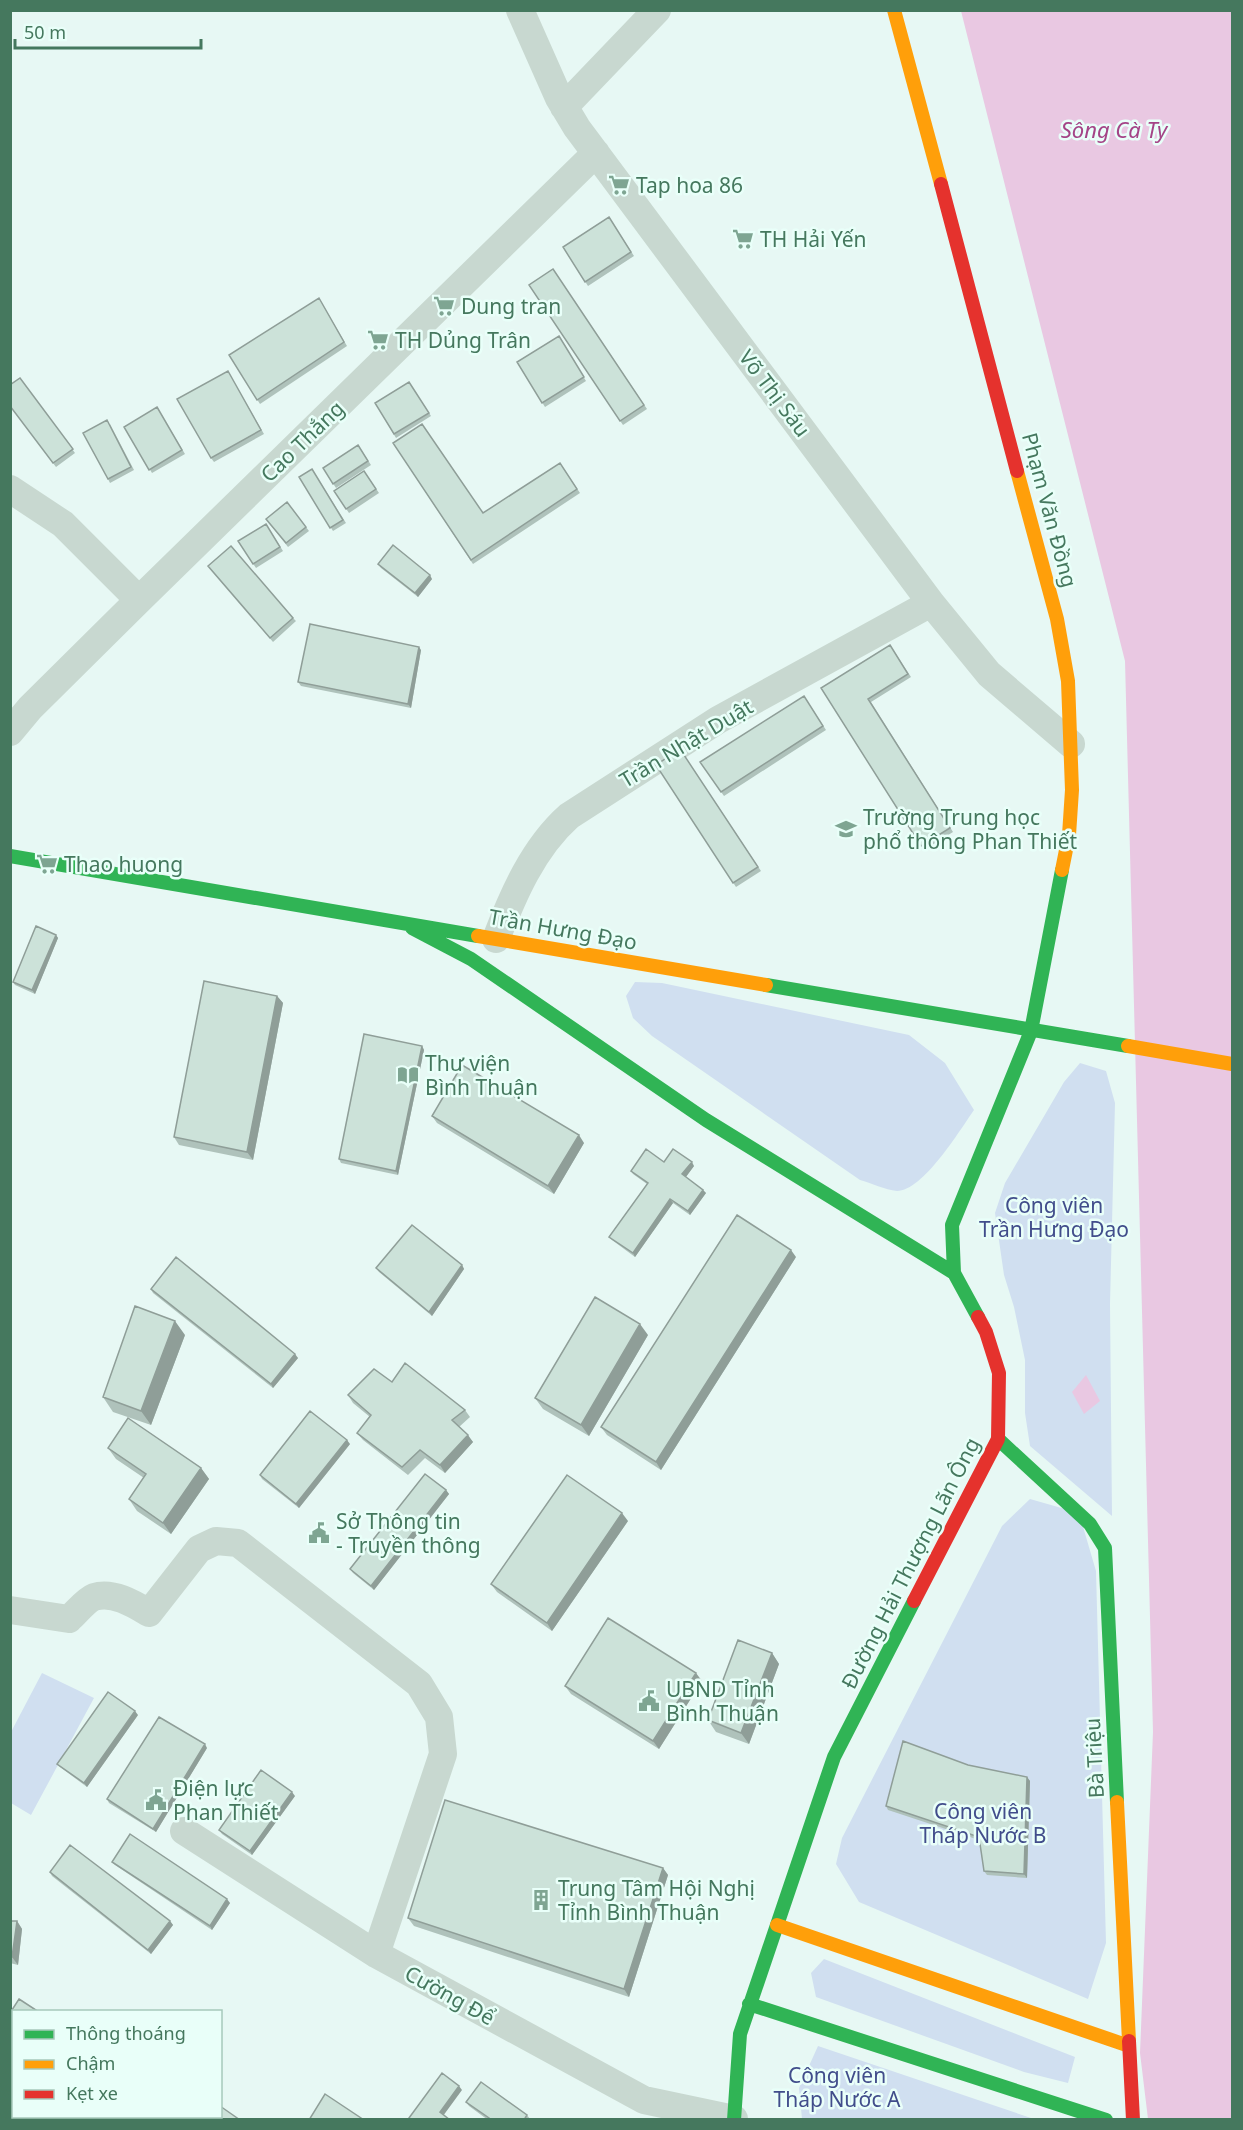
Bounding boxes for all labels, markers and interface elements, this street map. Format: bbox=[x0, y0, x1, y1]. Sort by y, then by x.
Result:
scale bar bbox=[15, 12, 201, 50]
text: 50 m bbox=[24, 20, 66, 44]
water label: Sông Cà Ty bbox=[1061, 114, 1169, 144]
place label: Tap hoa 86 bbox=[636, 171, 743, 199]
supermarket icon: Tap hoa 86 bbox=[607, 173, 631, 197]
place label: TH Hải Yến bbox=[760, 225, 867, 253]
supermarket icon: TH Hải Yến bbox=[731, 227, 755, 251]
place label: Dung tran bbox=[461, 292, 561, 320]
supermarket icon: Dung tran bbox=[432, 294, 456, 318]
place label: TH Dủng Trân bbox=[395, 326, 531, 354]
supermarket icon: TH Dủng Trân bbox=[366, 328, 390, 352]
street label: Võ Thị Sáu bbox=[733, 344, 817, 442]
street label: Cao Thắng bbox=[254, 394, 350, 488]
street label: Phạm Văn Đồng bbox=[1016, 430, 1084, 590]
street label: Trần Nhật Duật bbox=[614, 692, 758, 794]
place label: Trường Trung học phổ thông Phan Thiết bbox=[863, 803, 1077, 855]
school or university icon: Trường Trung học phổ thông Phan Thiết bbox=[834, 817, 858, 841]
place label: Thao huong bbox=[64, 850, 183, 878]
supermarket icon: Thao huong bbox=[35, 852, 59, 876]
street label: Trần Hưng Đạo bbox=[487, 902, 639, 956]
place label: Thư viện Bình Thuận bbox=[425, 1049, 538, 1101]
library icon: Thư viện Bình Thuận bbox=[396, 1063, 420, 1087]
park label: Công viên Trần Hưng Đạo bbox=[979, 1191, 1129, 1243]
street label: Đường Hải Thượng Lãn Ông bbox=[834, 1433, 986, 1693]
place label: Sở Thông tin - Truyền thông bbox=[336, 1507, 481, 1559]
public building icon: Sở Thông tin - Truyền thông bbox=[307, 1521, 331, 1545]
place label: UBND Tỉnh Bình Thuận bbox=[666, 1675, 779, 1727]
public building icon: UBND Tỉnh Bình Thuận bbox=[637, 1689, 661, 1713]
street label: Bà Triệu bbox=[1078, 1717, 1110, 1799]
place label: Điện lực Phan Thiết bbox=[173, 1774, 279, 1826]
public building icon: Điện lực Phan Thiết bbox=[144, 1788, 168, 1812]
park label: Công viên Tháp Nước B bbox=[919, 1797, 1047, 1849]
place label: Trung Tâm Hội Nghị Tỉnh Bình Thuận bbox=[558, 1874, 755, 1926]
building icon: Trung Tâm Hội Nghị Tỉnh Bình Thuận bbox=[529, 1888, 553, 1912]
street label: Cường Để bbox=[400, 1959, 500, 2031]
legend bbox=[12, 2010, 222, 2118]
text: Thông thoáng bbox=[66, 2021, 186, 2045]
text: Chậm bbox=[66, 2051, 115, 2075]
park label: Công viên Tháp Nước A bbox=[774, 2061, 901, 2113]
text: Kẹt xe bbox=[66, 2081, 118, 2105]

